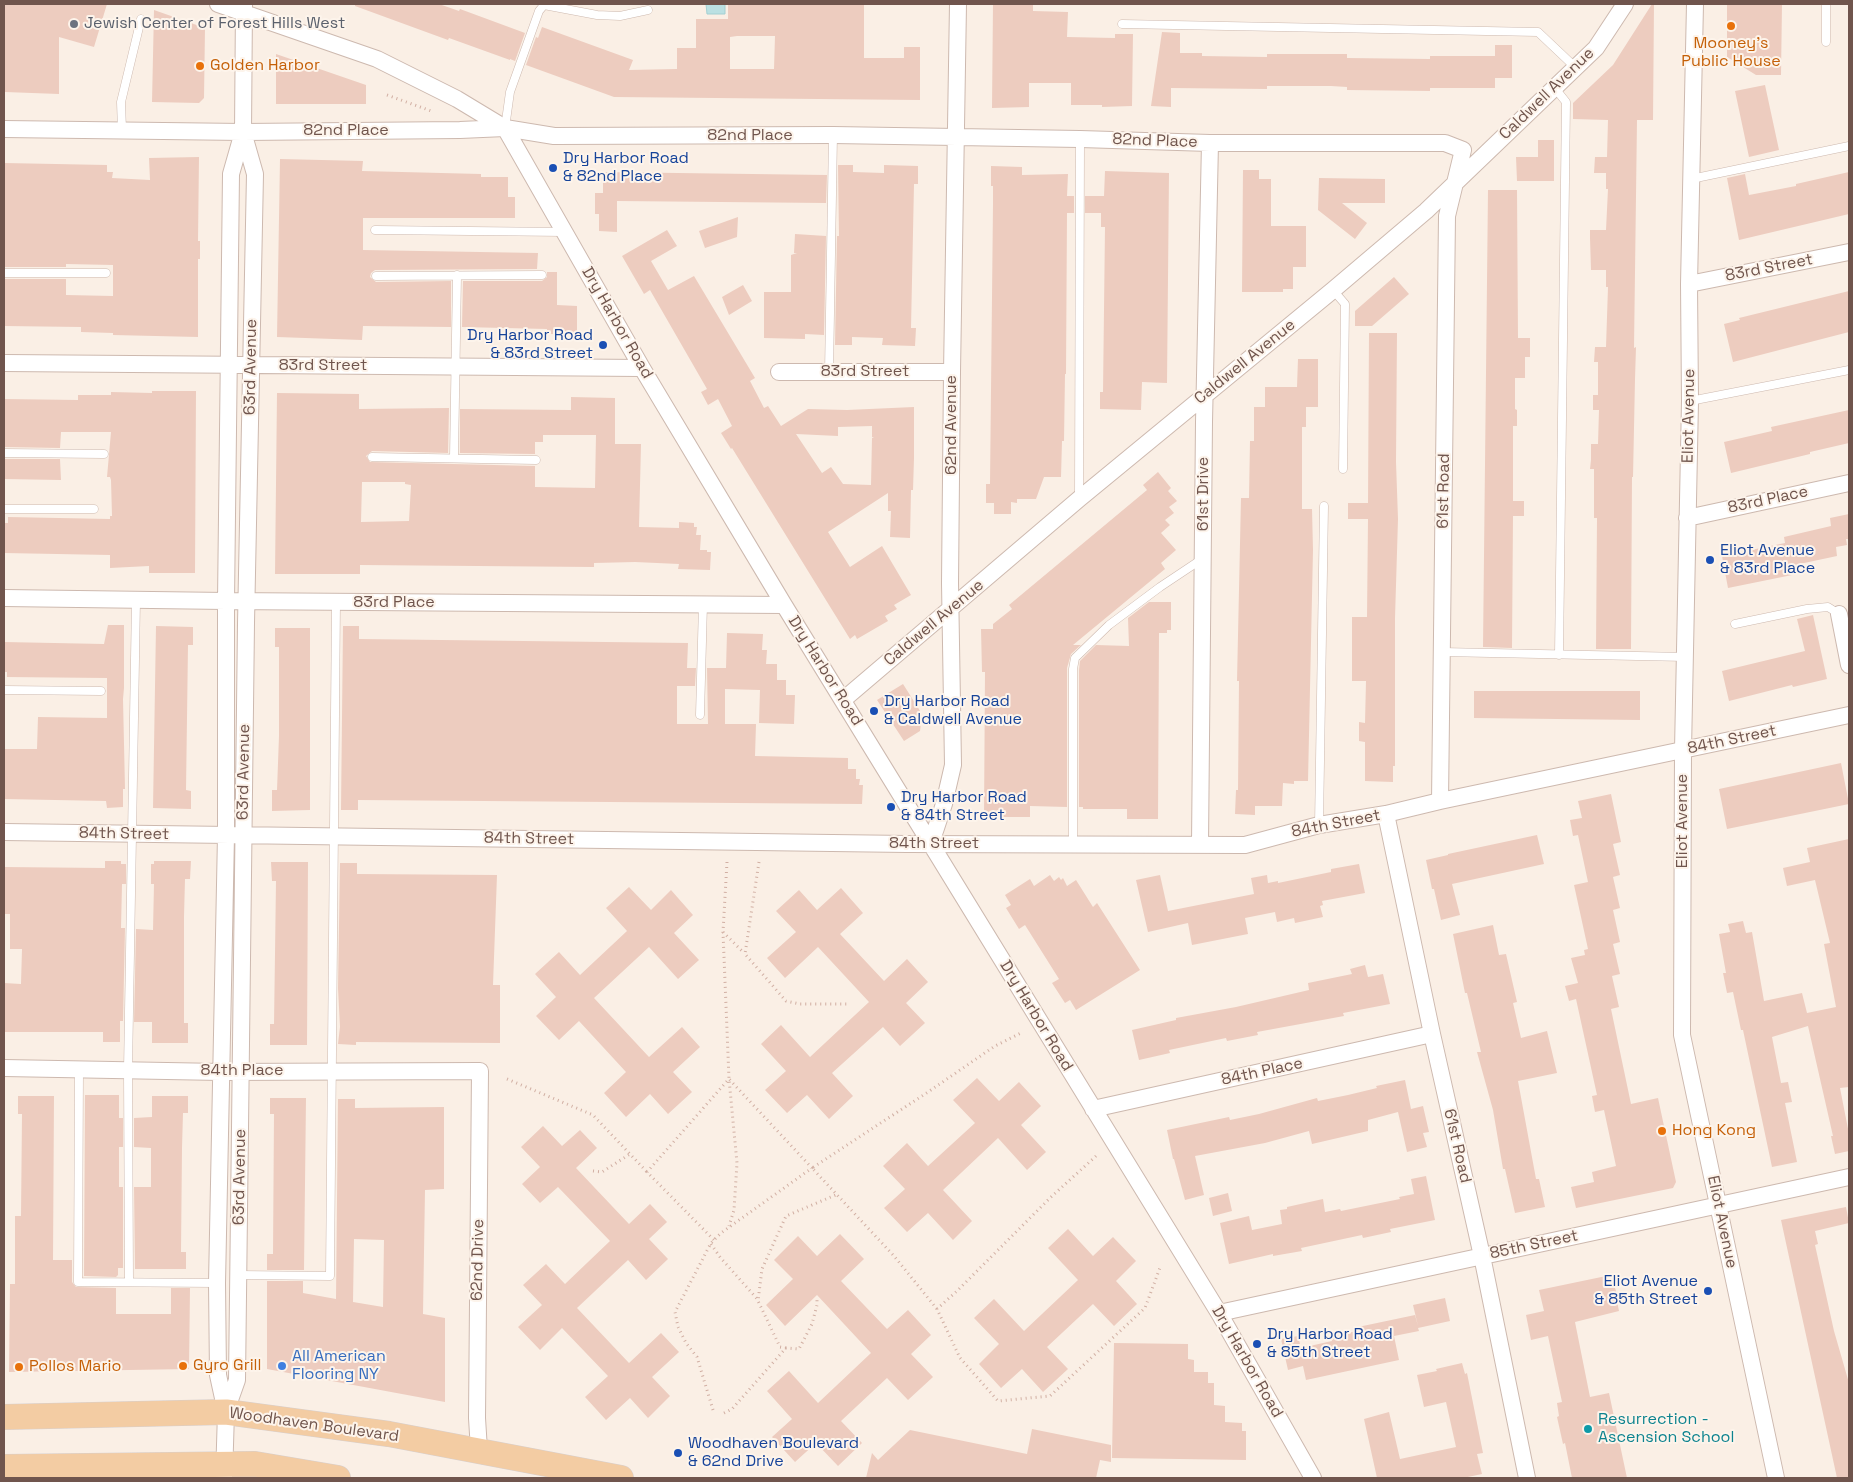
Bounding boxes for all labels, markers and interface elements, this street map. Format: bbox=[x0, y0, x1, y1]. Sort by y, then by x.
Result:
place label: Jewish Center of Forest Hills West bbox=[84, 14, 345, 34]
marker: Jewish Center of Forest Hills West bbox=[68, 18, 80, 30]
marker: Mooney's Public House bbox=[1725, 20, 1737, 32]
place label: Mooney's Public House bbox=[1681, 34, 1781, 72]
street label: Caldwell Avenue bbox=[1496, 44, 1598, 144]
place label: Golden Harbor bbox=[210, 56, 320, 76]
marker: Golden Harbor bbox=[194, 60, 206, 72]
street label: 82nd Place bbox=[303, 121, 389, 141]
street label: 82nd Place bbox=[707, 126, 793, 146]
street label: 82nd Place bbox=[1112, 130, 1198, 152]
place label: Dry Harbor Road & 82nd Place bbox=[563, 149, 689, 187]
marker: Dry Harbor Road & 82nd Place bbox=[547, 162, 559, 174]
street label: 83rd Street bbox=[1724, 250, 1814, 286]
street label: Dry Harbor Road bbox=[577, 264, 657, 382]
street label: Caldwell Avenue bbox=[1191, 315, 1299, 409]
street label: 63rd Avenue bbox=[241, 319, 261, 415]
place label: Dry Harbor Road & 83rd Street bbox=[467, 326, 593, 364]
marker: Dry Harbor Road & 83rd Street bbox=[597, 339, 609, 351]
street label: 83rd Street bbox=[279, 356, 367, 376]
street label: 83rd Street bbox=[821, 362, 909, 382]
street label: Eliot Avenue bbox=[1679, 369, 1699, 463]
street label: 62nd Avenue bbox=[942, 375, 962, 475]
street label: 61st Road bbox=[1434, 453, 1454, 529]
street label: 61st Drive bbox=[1194, 457, 1214, 531]
street label: 83rd Place bbox=[1726, 482, 1810, 518]
place label: Eliot Avenue & 83rd Place bbox=[1720, 541, 1815, 579]
marker: Eliot Avenue & 83rd Place bbox=[1704, 554, 1716, 566]
street label: Caldwell Avenue bbox=[880, 576, 988, 670]
street label: 83rd Place bbox=[353, 593, 435, 613]
street label: Dry Harbor Road bbox=[784, 613, 866, 729]
place label: Dry Harbor Road & Caldwell Avenue bbox=[884, 692, 1022, 730]
marker: Dry Harbor Road & Caldwell Avenue bbox=[868, 705, 880, 717]
street label: 84th Street bbox=[1686, 721, 1778, 759]
street label: 63rd Avenue bbox=[234, 724, 254, 820]
street label: Eliot Avenue bbox=[1673, 774, 1693, 868]
place label: Dry Harbor Road & 84th Street bbox=[901, 788, 1027, 826]
marker: Dry Harbor Road & 84th Street bbox=[885, 801, 897, 813]
street label: 84th Street bbox=[1290, 806, 1382, 842]
street label: 84th Street bbox=[79, 824, 169, 844]
street label: 84th Street bbox=[484, 829, 574, 849]
street label: 84th Street bbox=[889, 834, 979, 854]
street label: Dry Harbor Road bbox=[995, 957, 1077, 1075]
street label: 84th Place bbox=[1220, 1054, 1304, 1090]
street label: 84th Place bbox=[201, 1061, 283, 1081]
street label: 61st Road bbox=[1439, 1107, 1475, 1185]
place label: Hong Kong bbox=[1672, 1121, 1756, 1141]
marker: Hong Kong bbox=[1656, 1125, 1668, 1137]
street label: 63rd Avenue bbox=[230, 1129, 250, 1225]
street label: Eliot Avenue bbox=[1703, 1174, 1741, 1270]
street label: 62nd Drive bbox=[468, 1219, 488, 1301]
street label: 85th Street bbox=[1488, 1226, 1580, 1264]
place label: Eliot Avenue & 85th Street bbox=[1594, 1272, 1698, 1310]
marker: Eliot Avenue & 85th Street bbox=[1702, 1285, 1714, 1297]
street label: Dry Harbor Road bbox=[1207, 1303, 1287, 1421]
place label: Dry Harbor Road & 85th Street bbox=[1267, 1325, 1393, 1363]
marker: Dry Harbor Road & 85th Street bbox=[1251, 1338, 1263, 1350]
place label: All American Flooring NY bbox=[292, 1347, 386, 1385]
place label: Gyro Grill bbox=[193, 1356, 261, 1376]
place label: Pollos Mario bbox=[29, 1357, 121, 1377]
marker: Gyro Grill bbox=[177, 1360, 189, 1372]
marker: All American Flooring NY bbox=[276, 1360, 288, 1372]
marker: Pollos Mario bbox=[13, 1361, 25, 1373]
street label: Woodhaven Boulevard bbox=[228, 1404, 400, 1446]
place label: Resurrection - Ascension School bbox=[1598, 1410, 1734, 1448]
marker: Resurrection - Ascension School bbox=[1582, 1423, 1594, 1435]
place label: Woodhaven Boulevard & 62nd Drive bbox=[688, 1434, 859, 1472]
marker: Woodhaven Boulevard & 62nd Drive bbox=[672, 1447, 684, 1459]

